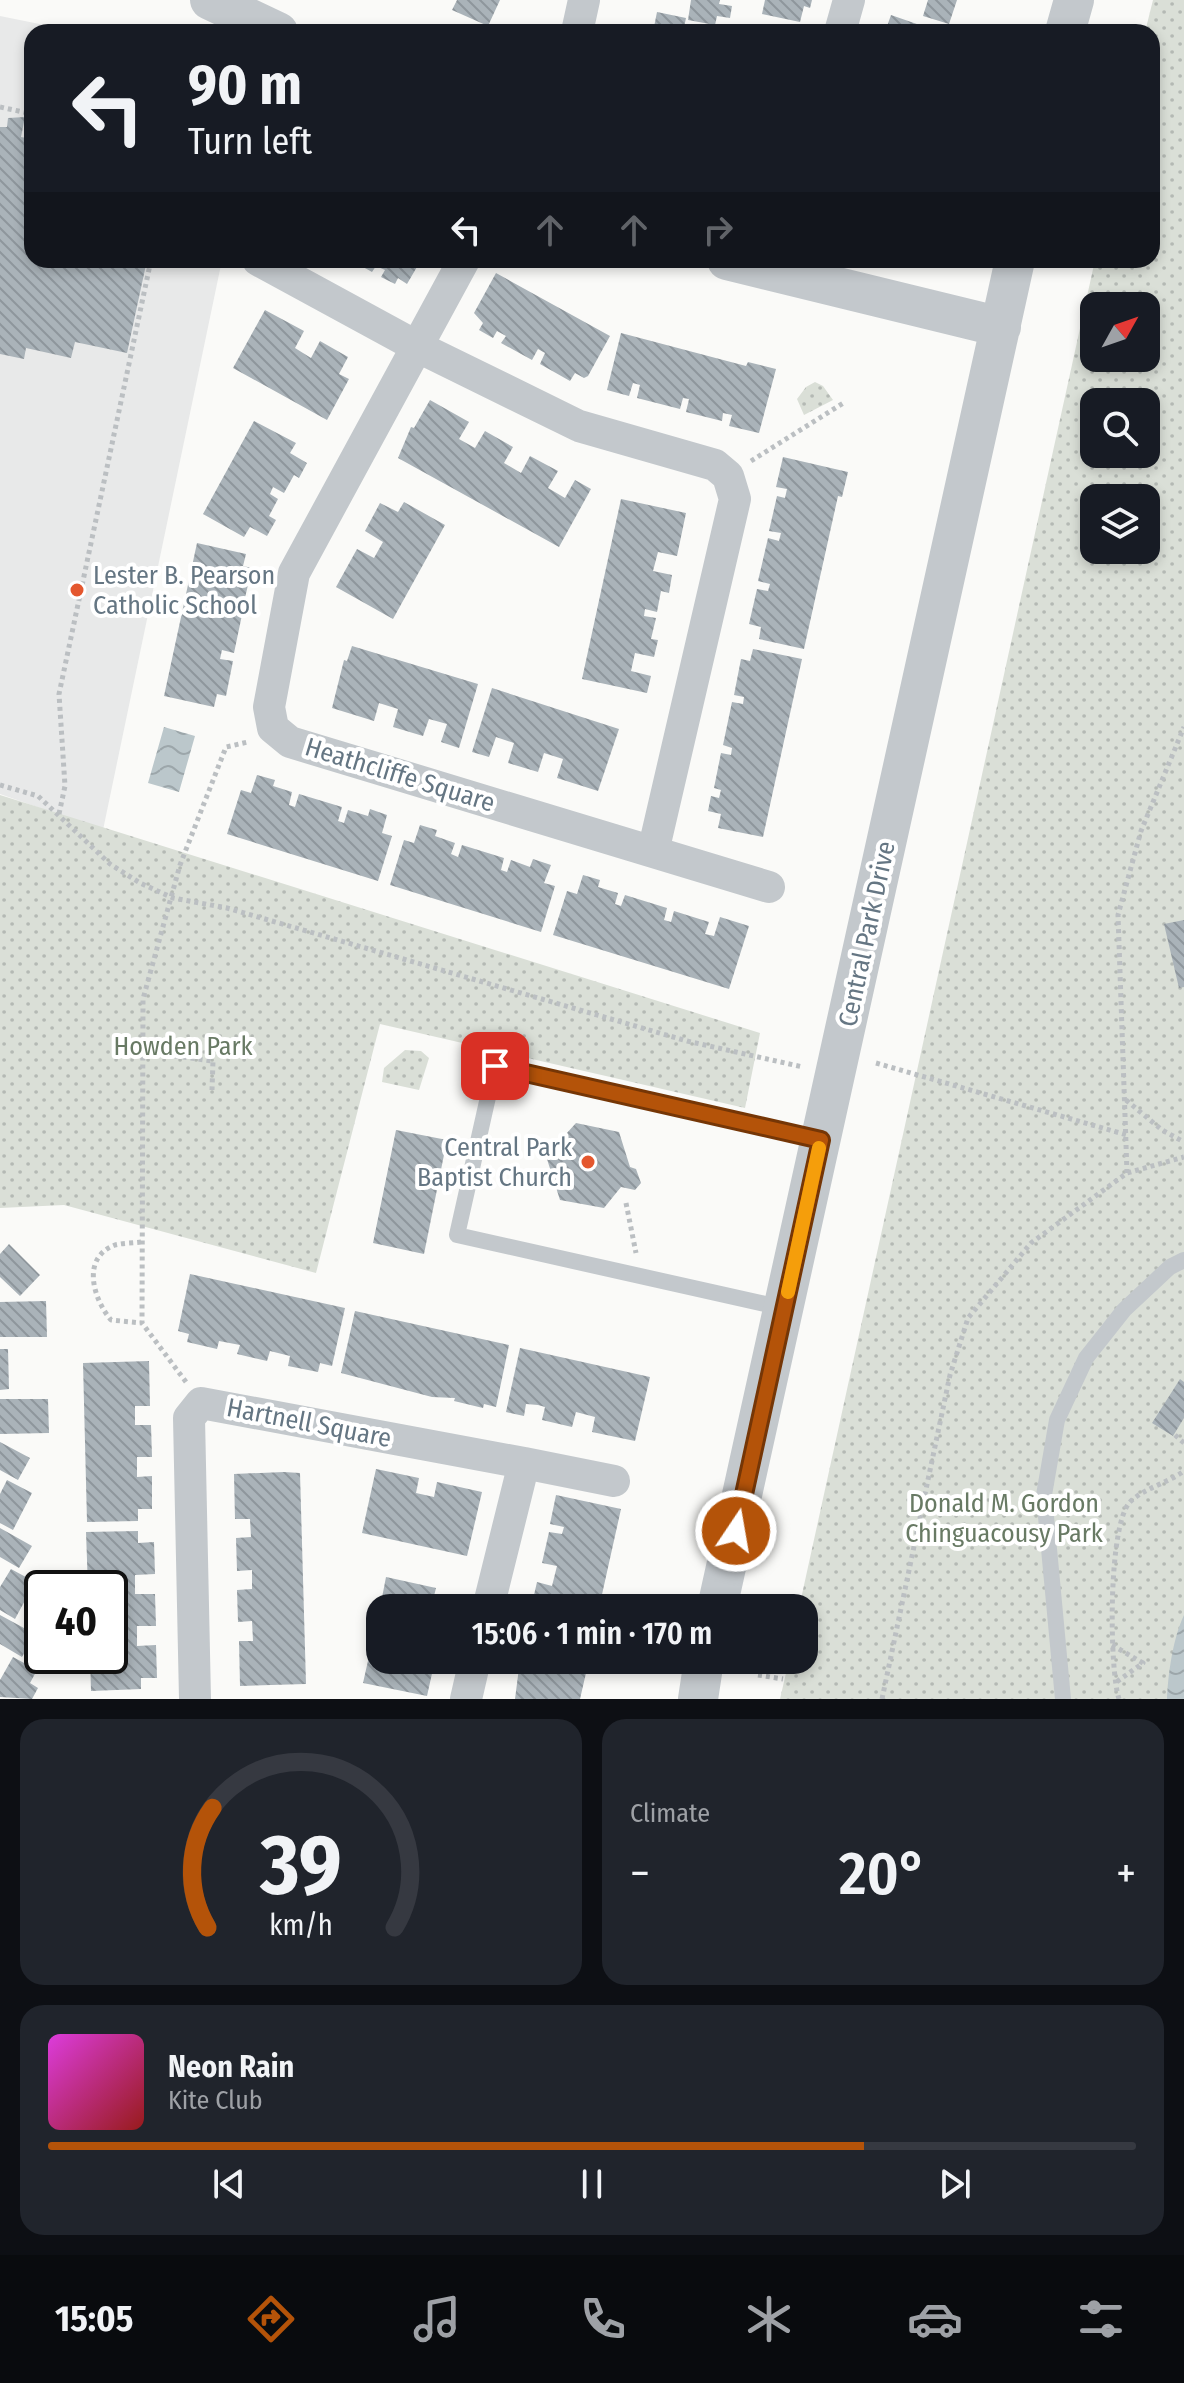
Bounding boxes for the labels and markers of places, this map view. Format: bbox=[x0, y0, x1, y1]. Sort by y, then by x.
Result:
place label: Lester B. Pearson Catholic School bbox=[93, 560, 275, 621]
marker: Lester B. Pearson Catholic School bbox=[68, 581, 86, 599]
pin bbox=[461, 1032, 529, 1100]
place label: Central Park Baptist Church bbox=[417, 1132, 573, 1193]
marker: Central Park Baptist Church bbox=[579, 1153, 597, 1171]

